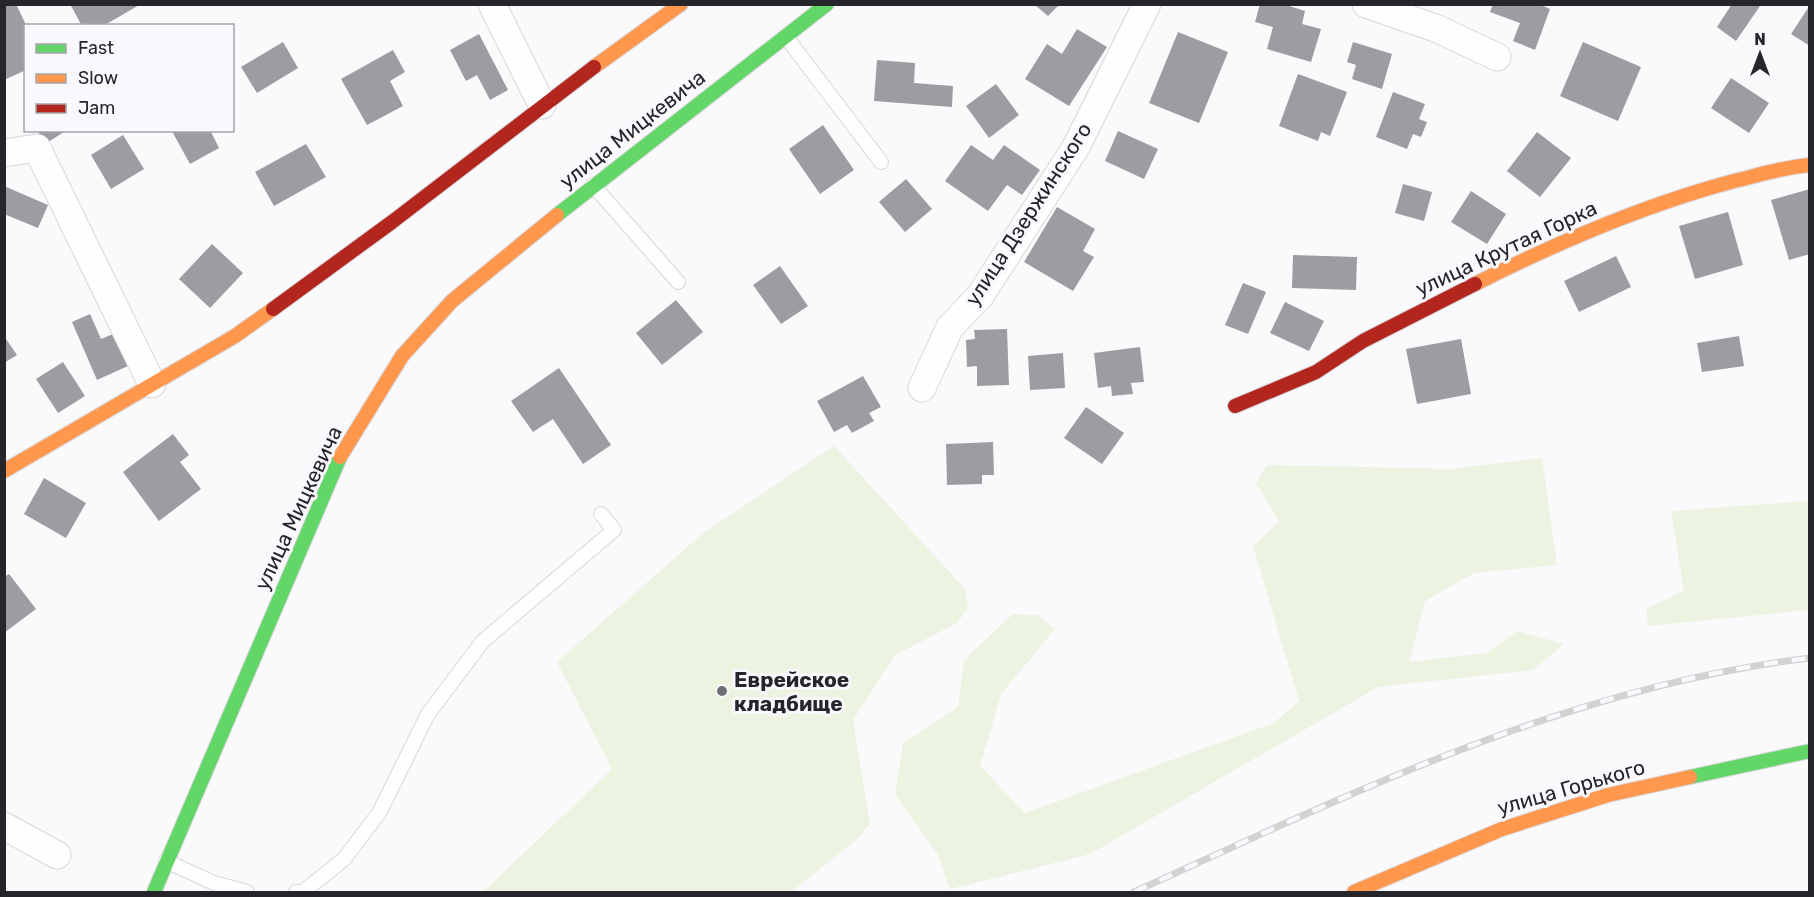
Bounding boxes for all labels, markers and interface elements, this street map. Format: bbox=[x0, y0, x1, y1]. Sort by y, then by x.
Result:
legend bbox=[24, 24, 234, 132]
north arrow bbox=[1730, 24, 1790, 84]
text: N bbox=[1754, 30, 1766, 49]
text: Fast bbox=[78, 37, 114, 59]
street label: улица Мицкевича bbox=[554, 64, 710, 194]
text: Slow bbox=[78, 67, 118, 89]
text: Jam bbox=[78, 97, 115, 119]
street label: улица Дзержинского bbox=[959, 118, 1097, 310]
street label: улица Крутая Горка bbox=[1411, 195, 1601, 301]
street label: улица Мицкевича bbox=[249, 422, 347, 594]
place label: Еврейское кладбище bbox=[734, 667, 849, 716]
marker: Еврейское кладбище bbox=[715, 684, 729, 698]
street label: улица Горького bbox=[1494, 754, 1648, 820]

